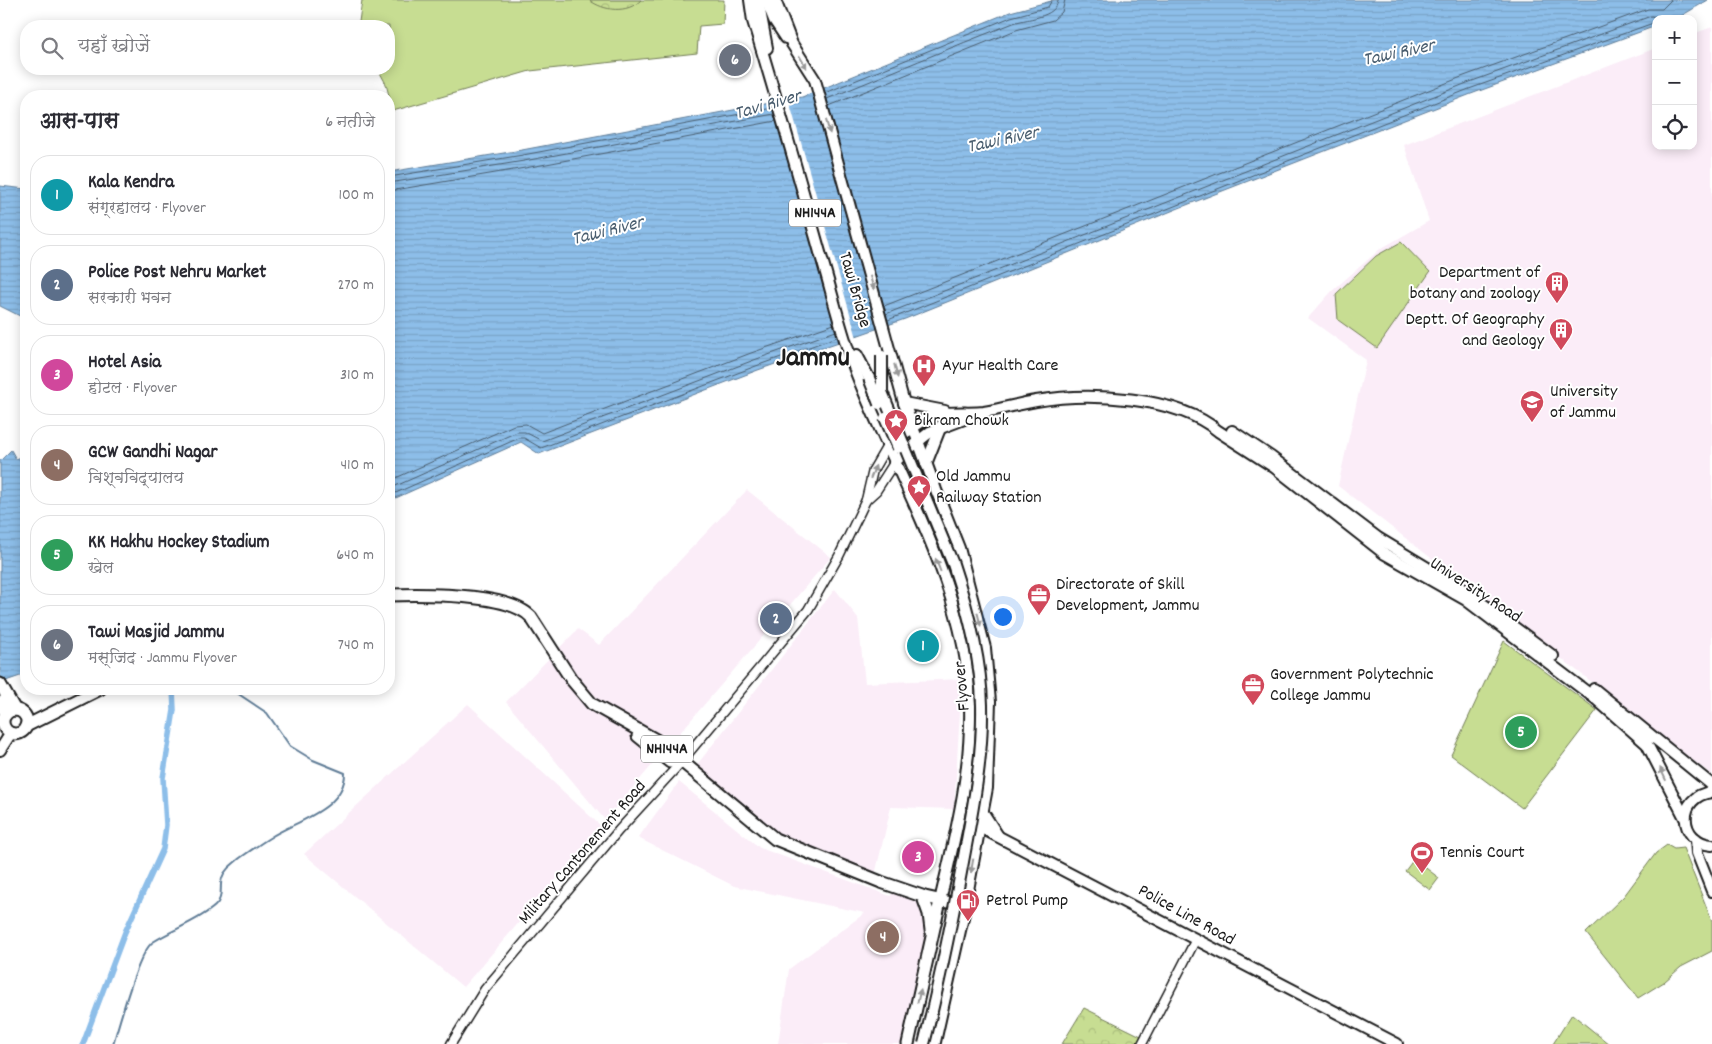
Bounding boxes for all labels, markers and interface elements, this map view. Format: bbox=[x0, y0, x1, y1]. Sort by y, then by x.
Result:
map controls bbox=[1652, 15, 1697, 150]
button: + bbox=[1652, 15, 1697, 60]
search box bbox=[20, 20, 395, 75]
water label: Tawi River bbox=[1361, 33, 1439, 75]
icon: search bbox=[38, 34, 66, 62]
text: यहाँ खोजें bbox=[78, 34, 150, 61]
pin: 6 bbox=[719, 41, 751, 79]
one-way arrow bbox=[799, 56, 808, 69]
button: − bbox=[1652, 60, 1697, 105]
water label: Tavi River bbox=[731, 83, 806, 128]
button: locate bbox=[1652, 105, 1697, 150]
text: आस-पास bbox=[40, 108, 119, 138]
text: 6 नतीजे bbox=[325, 111, 375, 134]
one-way arrow bbox=[824, 119, 832, 134]
water label: Tawi River bbox=[965, 120, 1043, 162]
text: Kala Kendra bbox=[88, 170, 174, 197]
text: 1 bbox=[55, 184, 59, 207]
text: 100 m bbox=[338, 184, 374, 207]
text: संग्रहालय · Flyover bbox=[88, 197, 206, 220]
road number: NH144A bbox=[789, 200, 841, 227]
water label: Tawi River bbox=[569, 210, 648, 254]
street label: Tawi Bridge bbox=[831, 249, 877, 331]
text: Police Post Nehru Market bbox=[88, 260, 266, 287]
place label: Department of botany and zoology bbox=[1410, 261, 1541, 307]
building icon: Department of botany and zoology bbox=[1544, 270, 1570, 304]
text: 2 bbox=[54, 274, 61, 297]
text: 270 m bbox=[338, 274, 374, 297]
one-way arrow bbox=[869, 276, 877, 291]
text: सरकारी भवन bbox=[88, 287, 171, 310]
place label: Deptt. Of Geography and Geology bbox=[1405, 308, 1545, 354]
building icon: Deptt. Of Geography and Geology bbox=[1548, 317, 1574, 351]
district label: Jammu bbox=[776, 340, 850, 380]
text: Hotel Asia bbox=[88, 350, 161, 377]
hospital icon: Ayur Health Care bbox=[911, 353, 937, 387]
place label: Ayur Health Care bbox=[942, 354, 1059, 379]
one-way arrow bbox=[892, 363, 900, 378]
text: 3 bbox=[53, 364, 61, 387]
text: 310 m bbox=[340, 364, 374, 387]
text: होटल · Flyover bbox=[88, 377, 177, 400]
place label: University of Jammu bbox=[1550, 380, 1618, 426]
school or university icon: University of Jammu bbox=[1519, 389, 1545, 423]
place icon: Bikram Chowk bbox=[883, 408, 909, 442]
place label: Bikram Chowk bbox=[914, 409, 1009, 434]
text: GCW Gandhi Nagar bbox=[88, 440, 218, 467]
text: 4 bbox=[54, 454, 60, 477]
text: 410 m bbox=[340, 454, 374, 477]
one-way arrow bbox=[870, 465, 878, 479]
place label: Old Jammu Railway Station bbox=[936, 465, 1042, 511]
text: विश्वविद्यालय bbox=[88, 467, 184, 490]
place icon: Old Jammu Railway Station bbox=[906, 474, 932, 508]
text: KK Hakhu Hockey Stadium bbox=[88, 530, 270, 557]
text: 5 bbox=[53, 544, 61, 567]
text: 640 m bbox=[336, 544, 374, 567]
street label: University Road bbox=[1424, 552, 1526, 630]
text: खेल bbox=[88, 557, 114, 580]
one-way arrow bbox=[934, 557, 942, 572]
place label: Directorate of Skill Development, Jammu bbox=[1056, 573, 1200, 619]
office icon: Directorate of Skill Development, Jammu bbox=[1026, 582, 1052, 616]
pin: 2 bbox=[760, 600, 792, 638]
your location bbox=[990, 604, 1016, 630]
one-way arrow bbox=[975, 611, 983, 626]
text: Tawi Masjid Jammu bbox=[88, 620, 224, 647]
pin: 1 bbox=[907, 627, 939, 665]
text: 6 bbox=[53, 634, 61, 657]
text: 740 m bbox=[338, 634, 374, 657]
text: मस्जिद · Jammu Flyover bbox=[88, 647, 237, 670]
street label: Flyover bbox=[948, 660, 978, 712]
place label: Government Polytechnic College Jammu bbox=[1270, 663, 1434, 709]
office icon: Government Polytechnic College Jammu bbox=[1240, 672, 1266, 706]
pin: 5 bbox=[1505, 713, 1537, 751]
road number: NH144A bbox=[641, 736, 693, 762]
one-way arrow bbox=[1659, 767, 1667, 781]
street label: Military Cantonement Road bbox=[513, 775, 653, 931]
pin: 3 bbox=[902, 838, 934, 876]
sports icon: Tennis Court bbox=[1409, 840, 1435, 874]
place label: Tennis Court bbox=[1440, 841, 1525, 866]
one-way arrow bbox=[967, 859, 975, 875]
street label: Police Line Road bbox=[1133, 879, 1239, 953]
fuel station icon: Petrol Pump bbox=[955, 888, 981, 922]
place label: Petrol Pump bbox=[986, 889, 1068, 914]
pin: 4 bbox=[867, 918, 899, 956]
one-way arrow bbox=[915, 989, 923, 1004]

